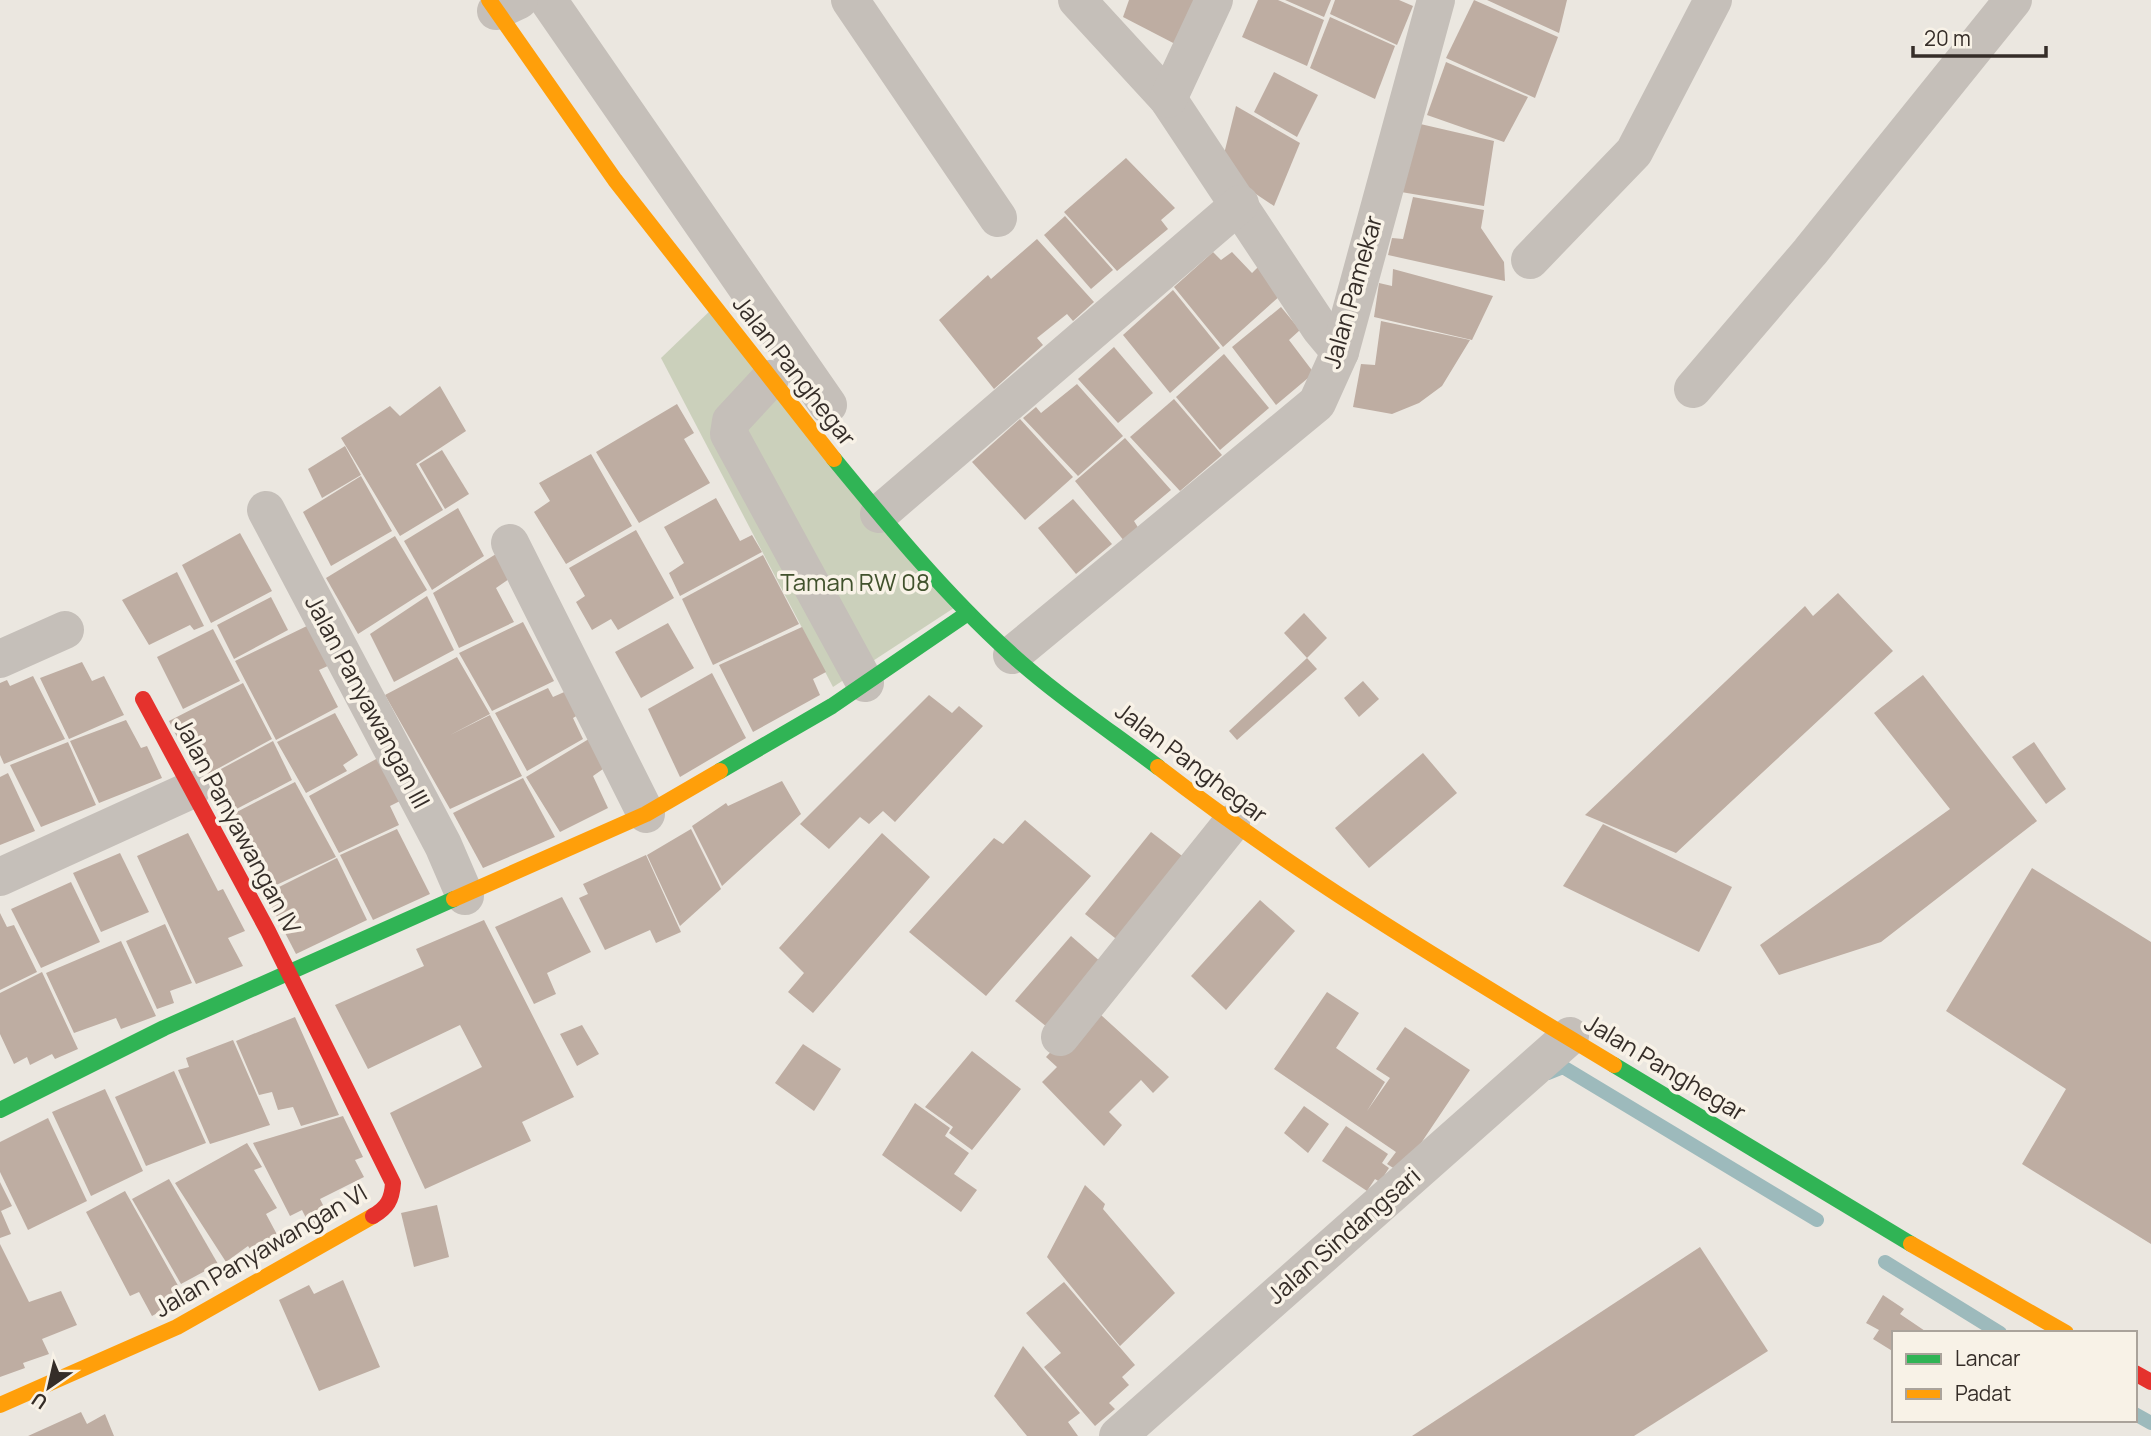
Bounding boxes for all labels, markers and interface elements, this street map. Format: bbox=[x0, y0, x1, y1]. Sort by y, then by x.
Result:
scale bar bbox=[1913, 14, 2046, 58]
text: 20 m bbox=[1924, 24, 1971, 52]
street label: Jalan Pamekar bbox=[1314, 211, 1389, 372]
street label: Jalan Panghegar bbox=[726, 288, 865, 452]
park label: Taman RW 08 bbox=[780, 565, 930, 598]
street label: Jalan Panyawangan III bbox=[298, 589, 439, 814]
street label: Jalan Panghegar bbox=[1109, 694, 1275, 830]
street label: Jalan Panyawangan IV bbox=[167, 711, 310, 940]
street label: Jalan Panghegar bbox=[1579, 1006, 1753, 1128]
street label: Jalan Sindangsari bbox=[1259, 1159, 1427, 1311]
street label: Jalan Panyawangan VI bbox=[148, 1175, 373, 1324]
legend bbox=[1892, 1331, 2137, 1422]
text: Lancar bbox=[1955, 1344, 2021, 1372]
north arrow bbox=[14, 1352, 84, 1422]
text: Padat bbox=[1955, 1379, 2011, 1407]
text: U bbox=[27, 1386, 52, 1416]

